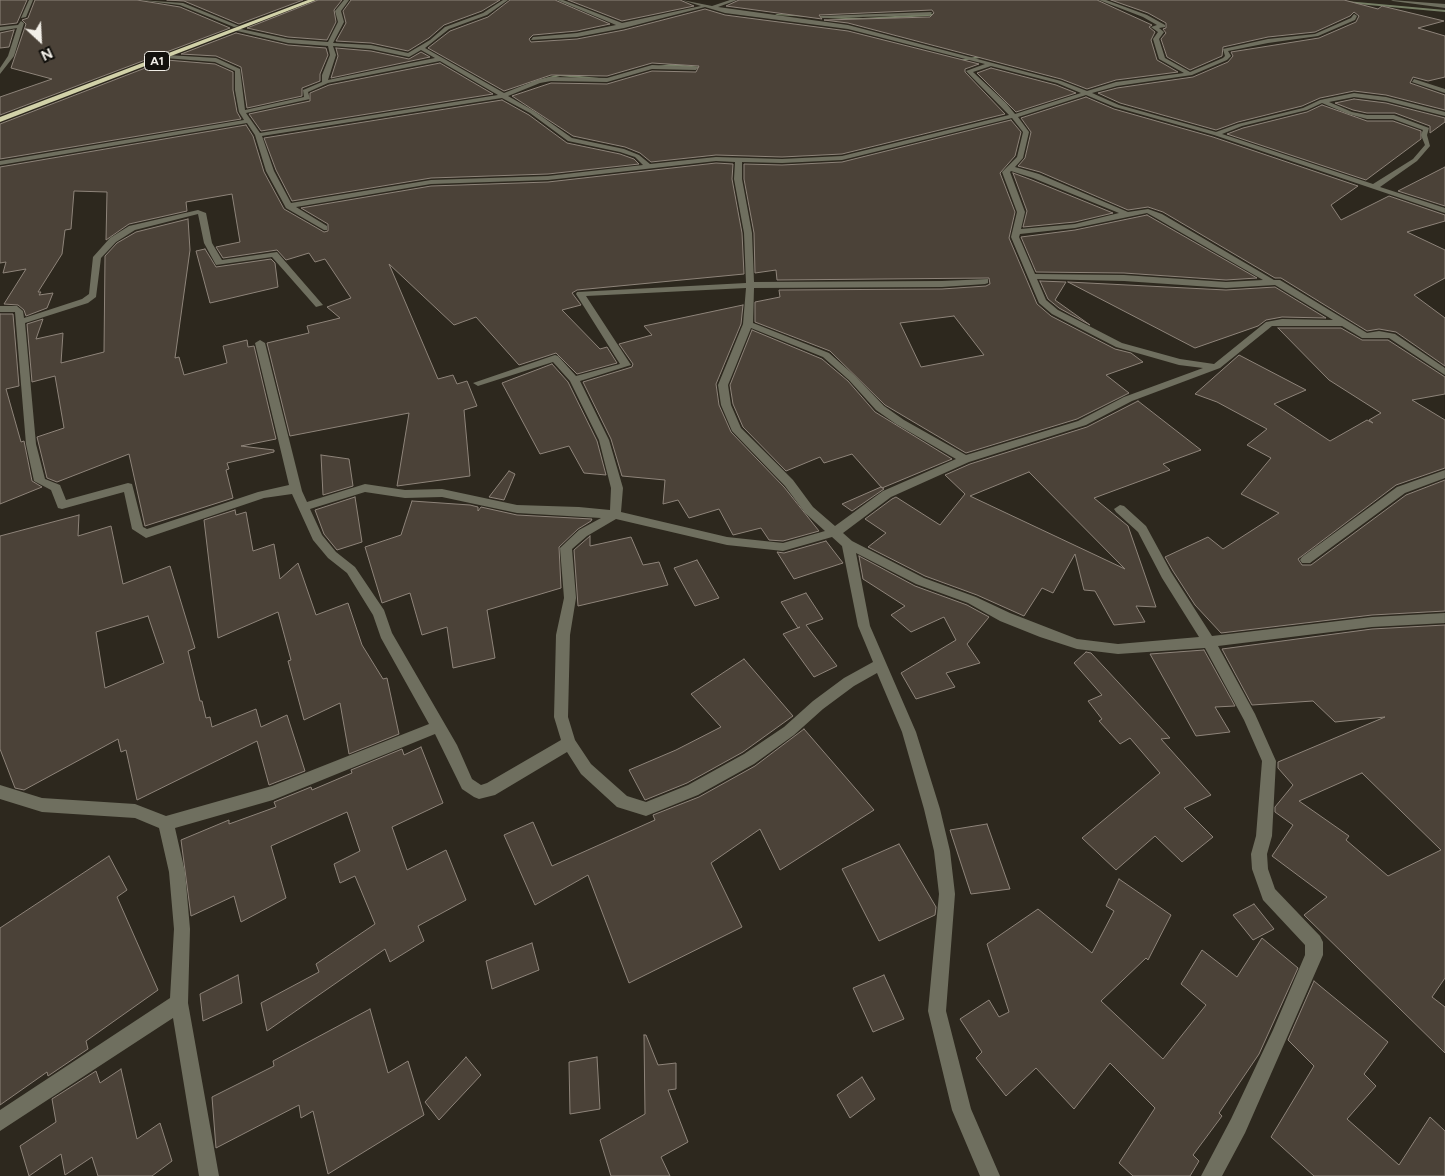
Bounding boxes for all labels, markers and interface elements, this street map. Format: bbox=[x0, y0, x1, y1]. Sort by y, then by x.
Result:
north arrow bbox=[15, 15, 65, 65]
text: N bbox=[38, 44, 55, 64]
road number: A1 bbox=[144, 51, 170, 70]

